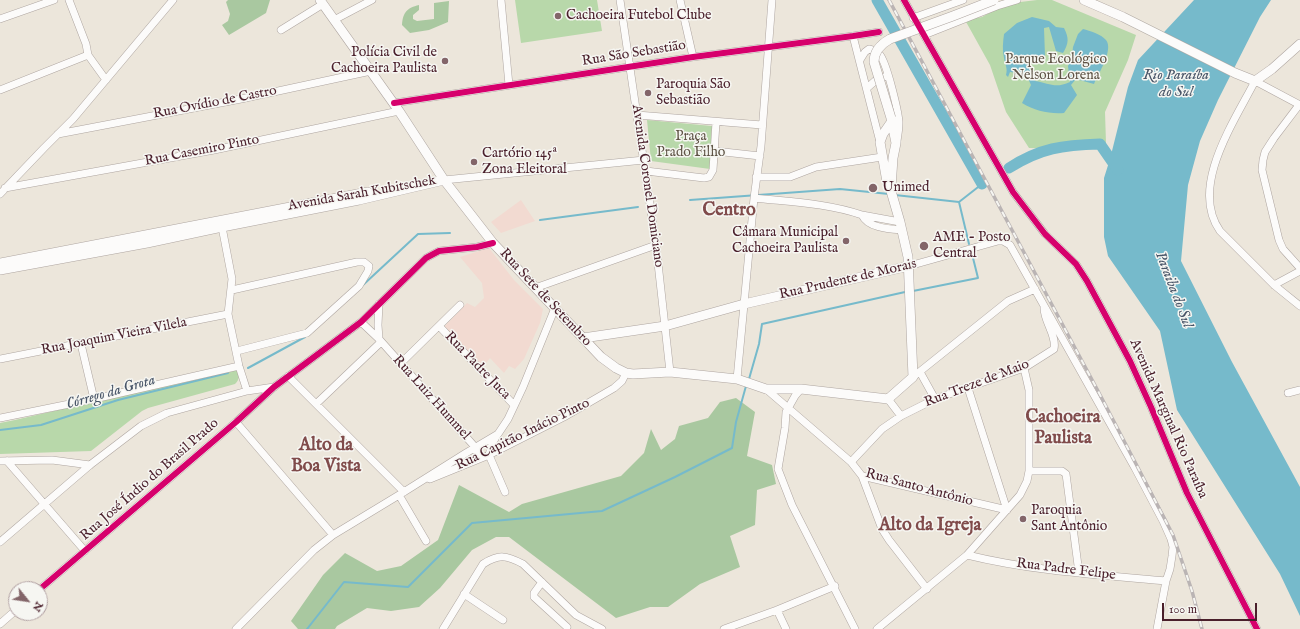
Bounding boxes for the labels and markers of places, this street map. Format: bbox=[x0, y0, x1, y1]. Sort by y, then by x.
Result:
place label: Cachoeira Futebol Clube bbox=[566, 8, 712, 24]
marker: Cachoeira Futebol Clube bbox=[553, 11, 563, 21]
place label: Polícia Civil de Cachoeira Paulista bbox=[331, 45, 437, 78]
marker: Polícia Civil de Cachoeira Paulista bbox=[440, 56, 450, 66]
place label: Paroquia São Sebastião bbox=[656, 77, 731, 110]
marker: Paroquia São Sebastião bbox=[643, 88, 653, 98]
place label: Cartório 145ª Zona Eleitoral bbox=[482, 146, 567, 178]
marker: Cartório 145ª Zona Eleitoral bbox=[469, 157, 479, 167]
place label: Unimed bbox=[882, 180, 929, 196]
marker: Unimed bbox=[867, 182, 879, 194]
place label: Câmara Municipal Cachoeira Paulista bbox=[732, 225, 838, 258]
place label: AME - Posto Central bbox=[933, 230, 1011, 262]
marker: Câmara Municipal Cachoeira Paulista bbox=[841, 236, 851, 246]
marker: AME - Posto Central bbox=[918, 240, 930, 252]
place label: Paroquia Sant Antônio bbox=[1031, 503, 1107, 536]
marker: Paroquia Sant Antônio bbox=[1018, 514, 1028, 524]

